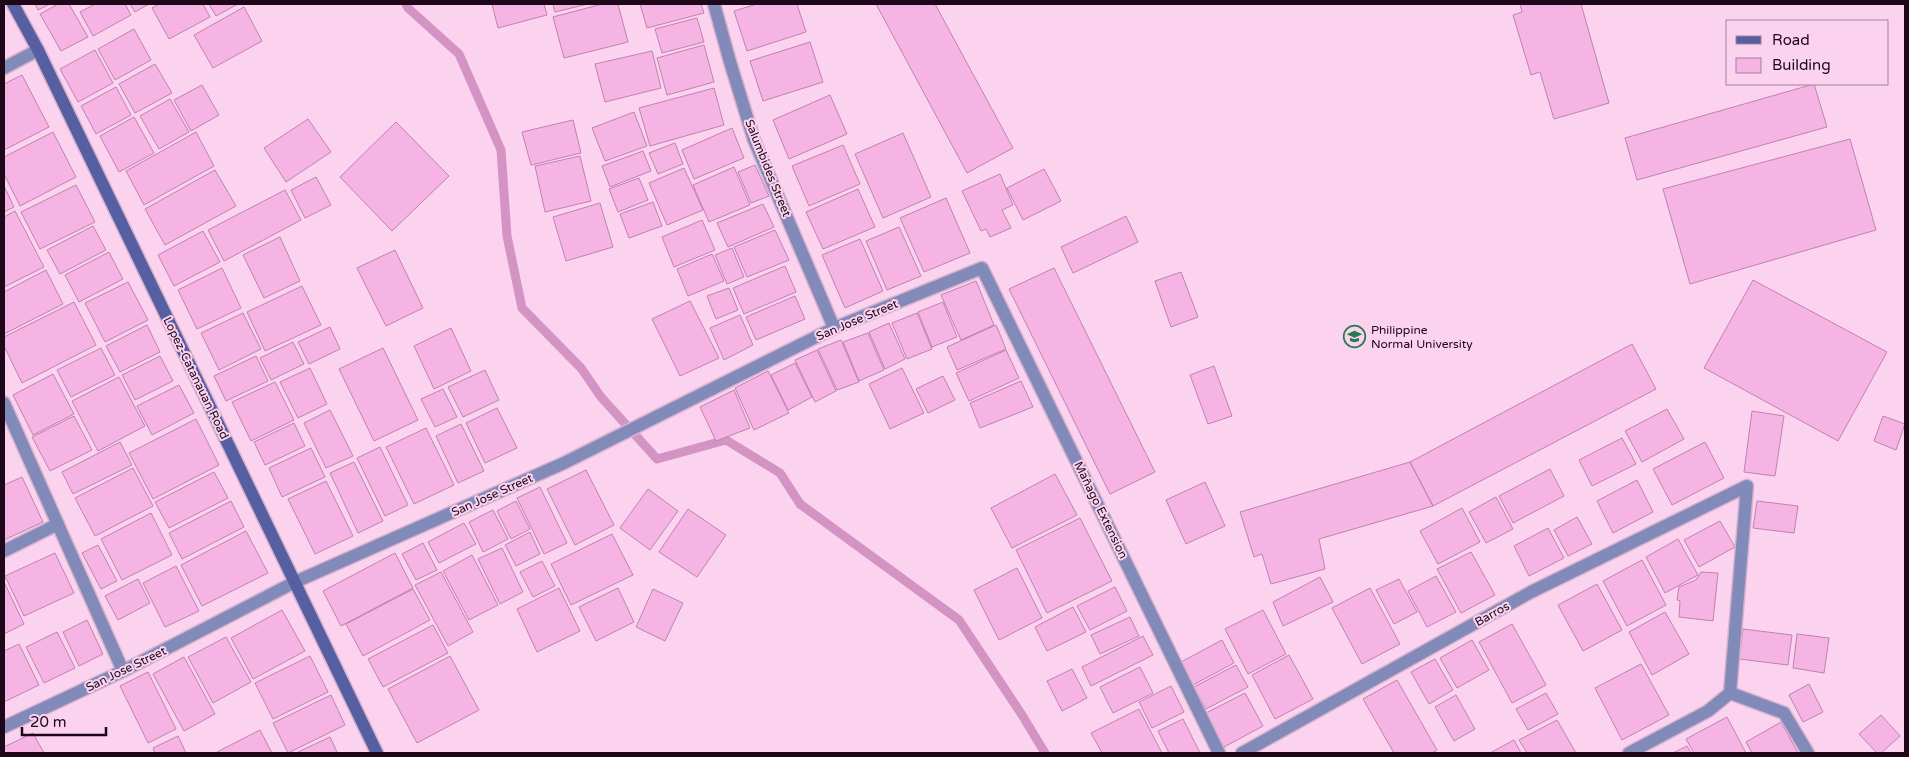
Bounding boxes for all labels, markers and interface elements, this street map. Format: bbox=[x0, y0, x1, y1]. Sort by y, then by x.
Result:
legend bbox=[1726, 20, 1889, 85]
text: Road bbox=[1772, 31, 1810, 49]
text: Building bbox=[1772, 56, 1831, 74]
street label: Salumbides Street bbox=[742, 117, 794, 219]
street label: San Jose Street bbox=[814, 296, 900, 344]
street label: Lopez-Catanauan Road bbox=[160, 315, 232, 441]
place label: Philippine Normal University bbox=[1371, 323, 1473, 351]
school or university icon: Philippine Normal University bbox=[1343, 325, 1367, 349]
street label: Mañago Extension bbox=[1071, 459, 1131, 561]
street label: San Jose Street bbox=[449, 471, 535, 519]
street label: Barros bbox=[1472, 599, 1512, 629]
street label: San Jose Street bbox=[84, 643, 169, 694]
scale bar bbox=[22, 704, 106, 736]
text: 20 m bbox=[30, 713, 67, 731]

